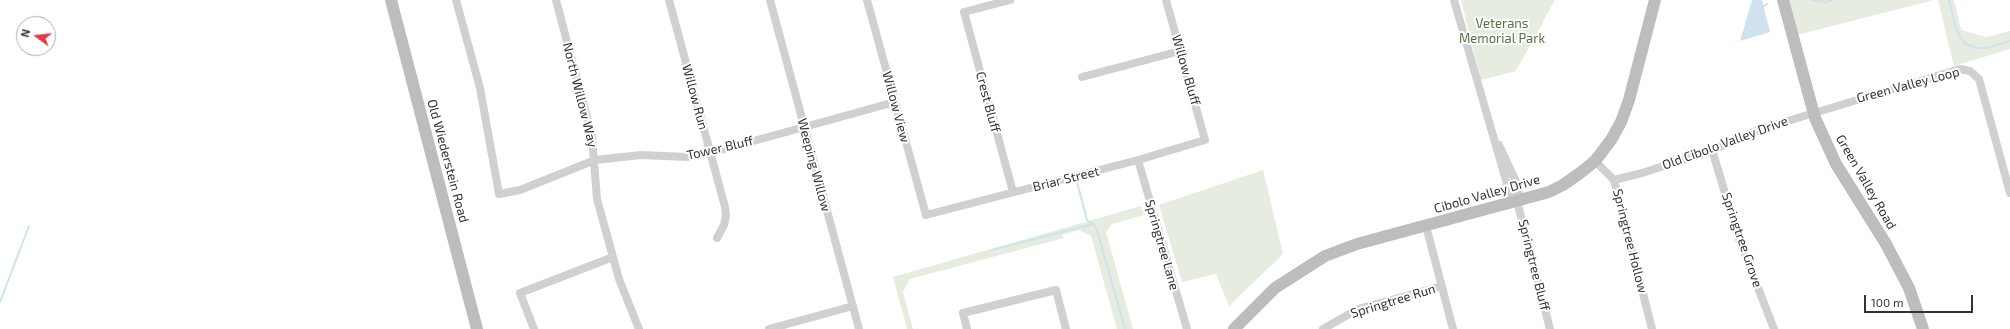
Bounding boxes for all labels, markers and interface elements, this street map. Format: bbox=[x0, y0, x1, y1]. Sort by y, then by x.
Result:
north arrow bbox=[16, 16, 56, 56]
park label: Veterans Memorial Park bbox=[1459, 16, 1545, 47]
text: N bbox=[18, 28, 32, 39]
street label: Willow Bluff bbox=[1168, 33, 1204, 107]
street label: North Willow Way bbox=[559, 41, 601, 149]
street label: Willow Run bbox=[679, 63, 711, 131]
street label: Green Valley Loop bbox=[1855, 64, 1961, 106]
street label: Willow View bbox=[879, 70, 913, 144]
street label: Crest Bluff bbox=[972, 70, 1004, 134]
street label: Old Wiederstein Road bbox=[424, 98, 472, 224]
street label: Old Cibolo Valley Drive bbox=[1660, 113, 1790, 173]
street label: Weeping Willow bbox=[794, 117, 834, 213]
street label: Green Valley Road bbox=[1833, 132, 1899, 232]
street label: Tower Bluff bbox=[685, 133, 755, 163]
street label: Briar Street bbox=[1031, 163, 1101, 195]
street label: Cibolo Valley Drive bbox=[1432, 171, 1542, 217]
street label: Springtree Hollow bbox=[1610, 187, 1650, 295]
street label: Springtree Grove bbox=[1718, 191, 1766, 289]
street label: Springtree Lane bbox=[1142, 198, 1182, 292]
street label: Springtree Bluff bbox=[1515, 218, 1553, 312]
street label: Springtree Run bbox=[1349, 281, 1437, 321]
scale bar bbox=[1866, 287, 1975, 313]
text: 100 m bbox=[1871, 295, 1903, 309]

